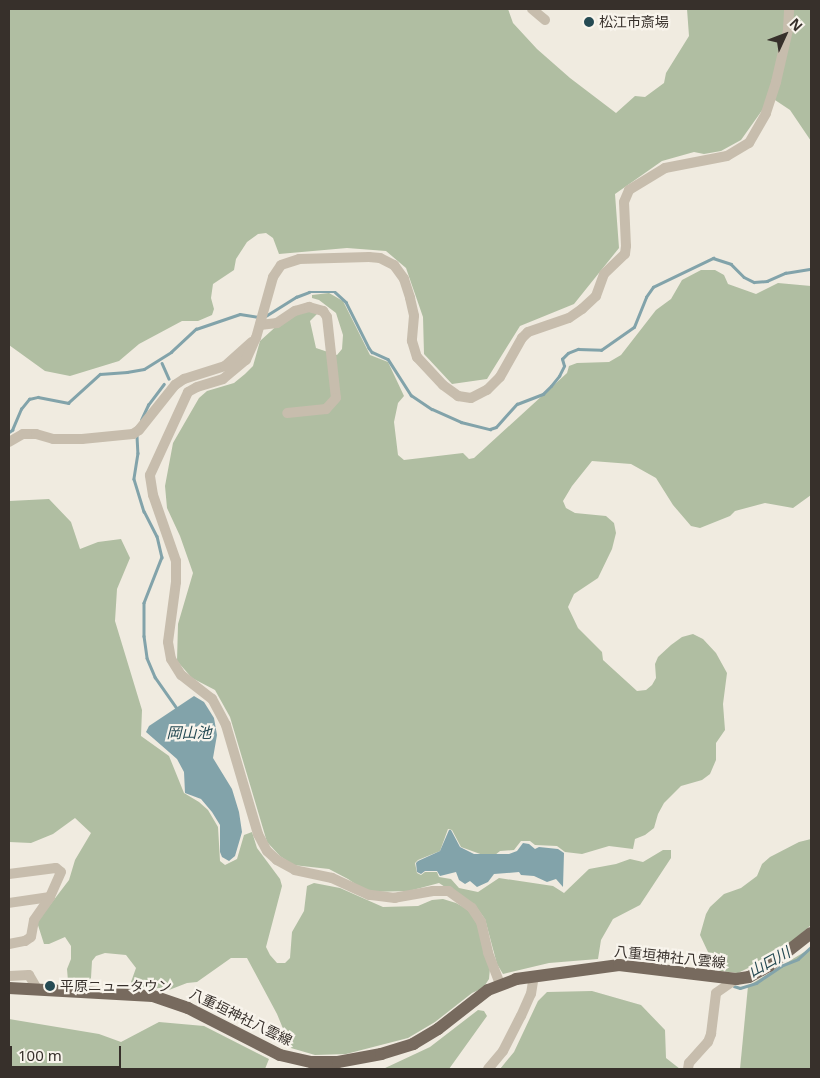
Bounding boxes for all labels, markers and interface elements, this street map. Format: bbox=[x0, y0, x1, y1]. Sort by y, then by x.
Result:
north arrow bbox=[760, 10, 810, 60]
place label: 松江市斎場 bbox=[599, 14, 669, 30]
text: N bbox=[785, 14, 807, 35]
marker: 松江市斎場 bbox=[583, 16, 595, 28]
water label: 岡山池 bbox=[167, 724, 211, 742]
street label: 八重垣神社八雲線 bbox=[613, 943, 727, 971]
water label: 山口川 bbox=[745, 943, 793, 981]
place label: 平原ニュータウン bbox=[60, 978, 172, 994]
marker: 平原ニュータウン bbox=[44, 980, 56, 992]
street label: 八重垣神社八雲線 bbox=[187, 985, 295, 1049]
scale bar bbox=[12, 1036, 124, 1068]
text: 100 m bbox=[18, 1045, 62, 1065]

